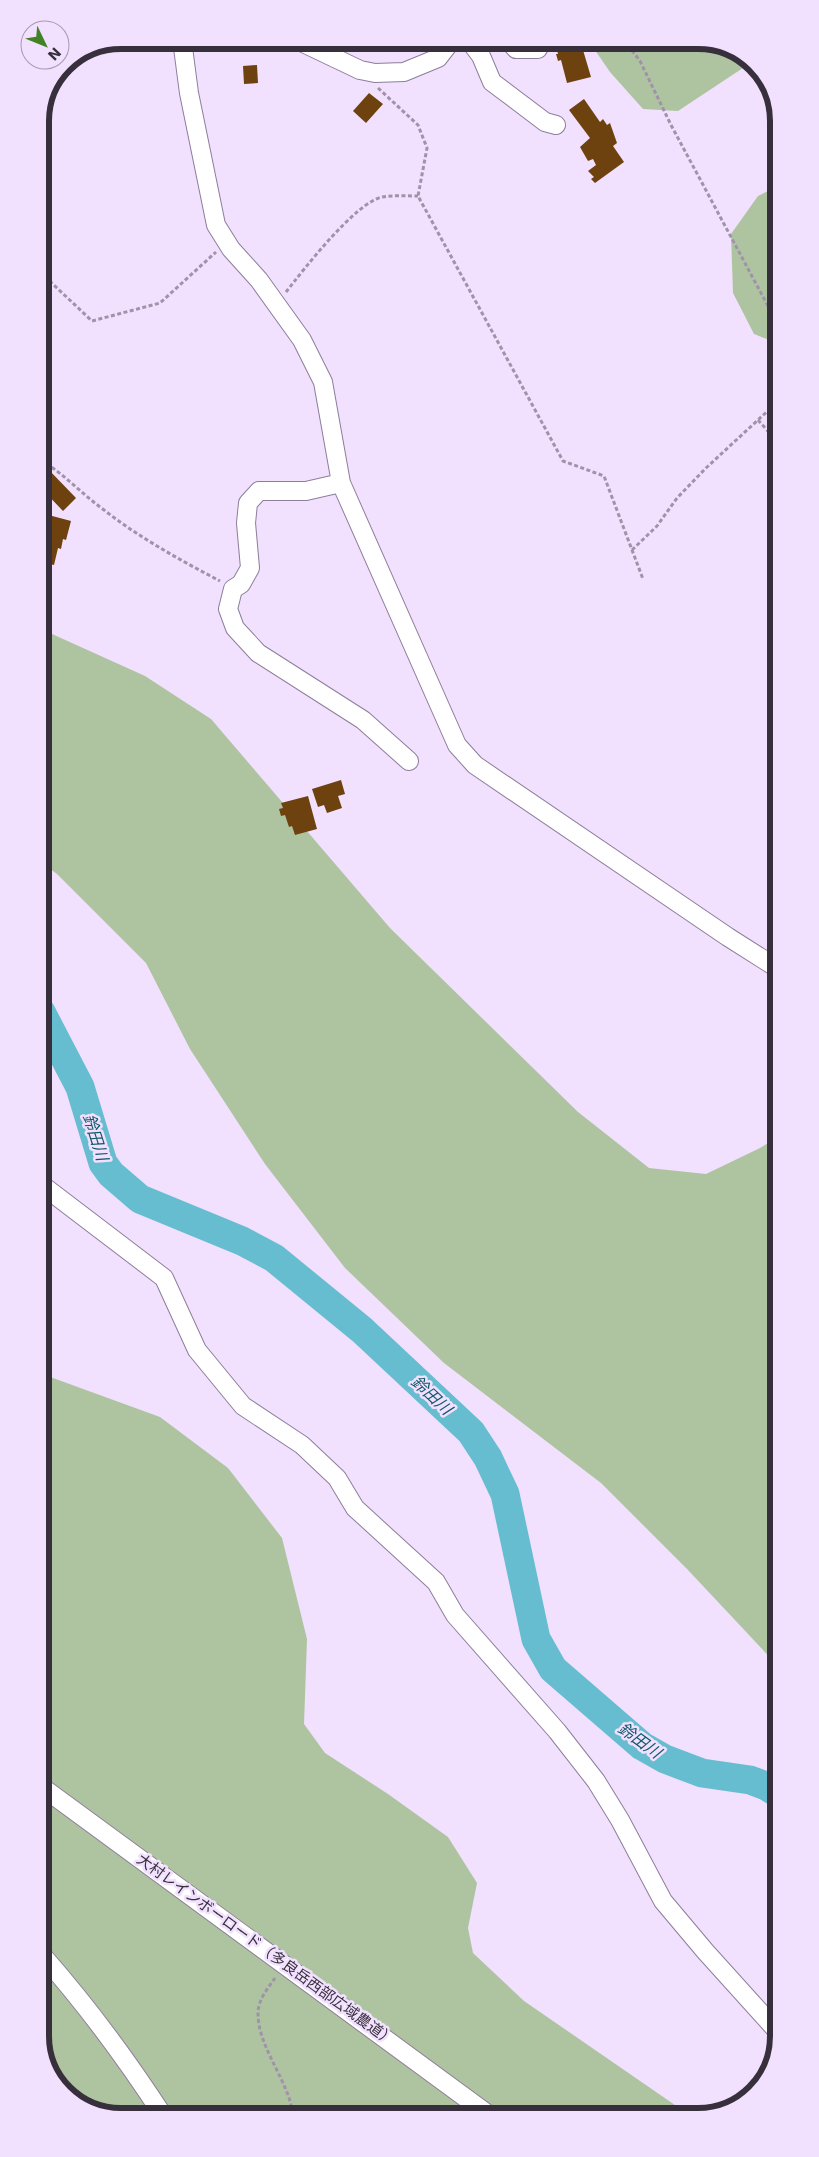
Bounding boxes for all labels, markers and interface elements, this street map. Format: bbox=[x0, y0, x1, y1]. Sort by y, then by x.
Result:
north arrow bbox=[20, 20, 70, 70]
text: N bbox=[45, 44, 64, 64]
water label: 鈴田川 bbox=[79, 1111, 113, 1165]
water label: 鈴田川 bbox=[408, 1372, 457, 1420]
water label: 鈴田川 bbox=[615, 1719, 666, 1763]
street label: 大村レインボーロード（多良岳西部広域農道） bbox=[133, 1850, 399, 2050]

